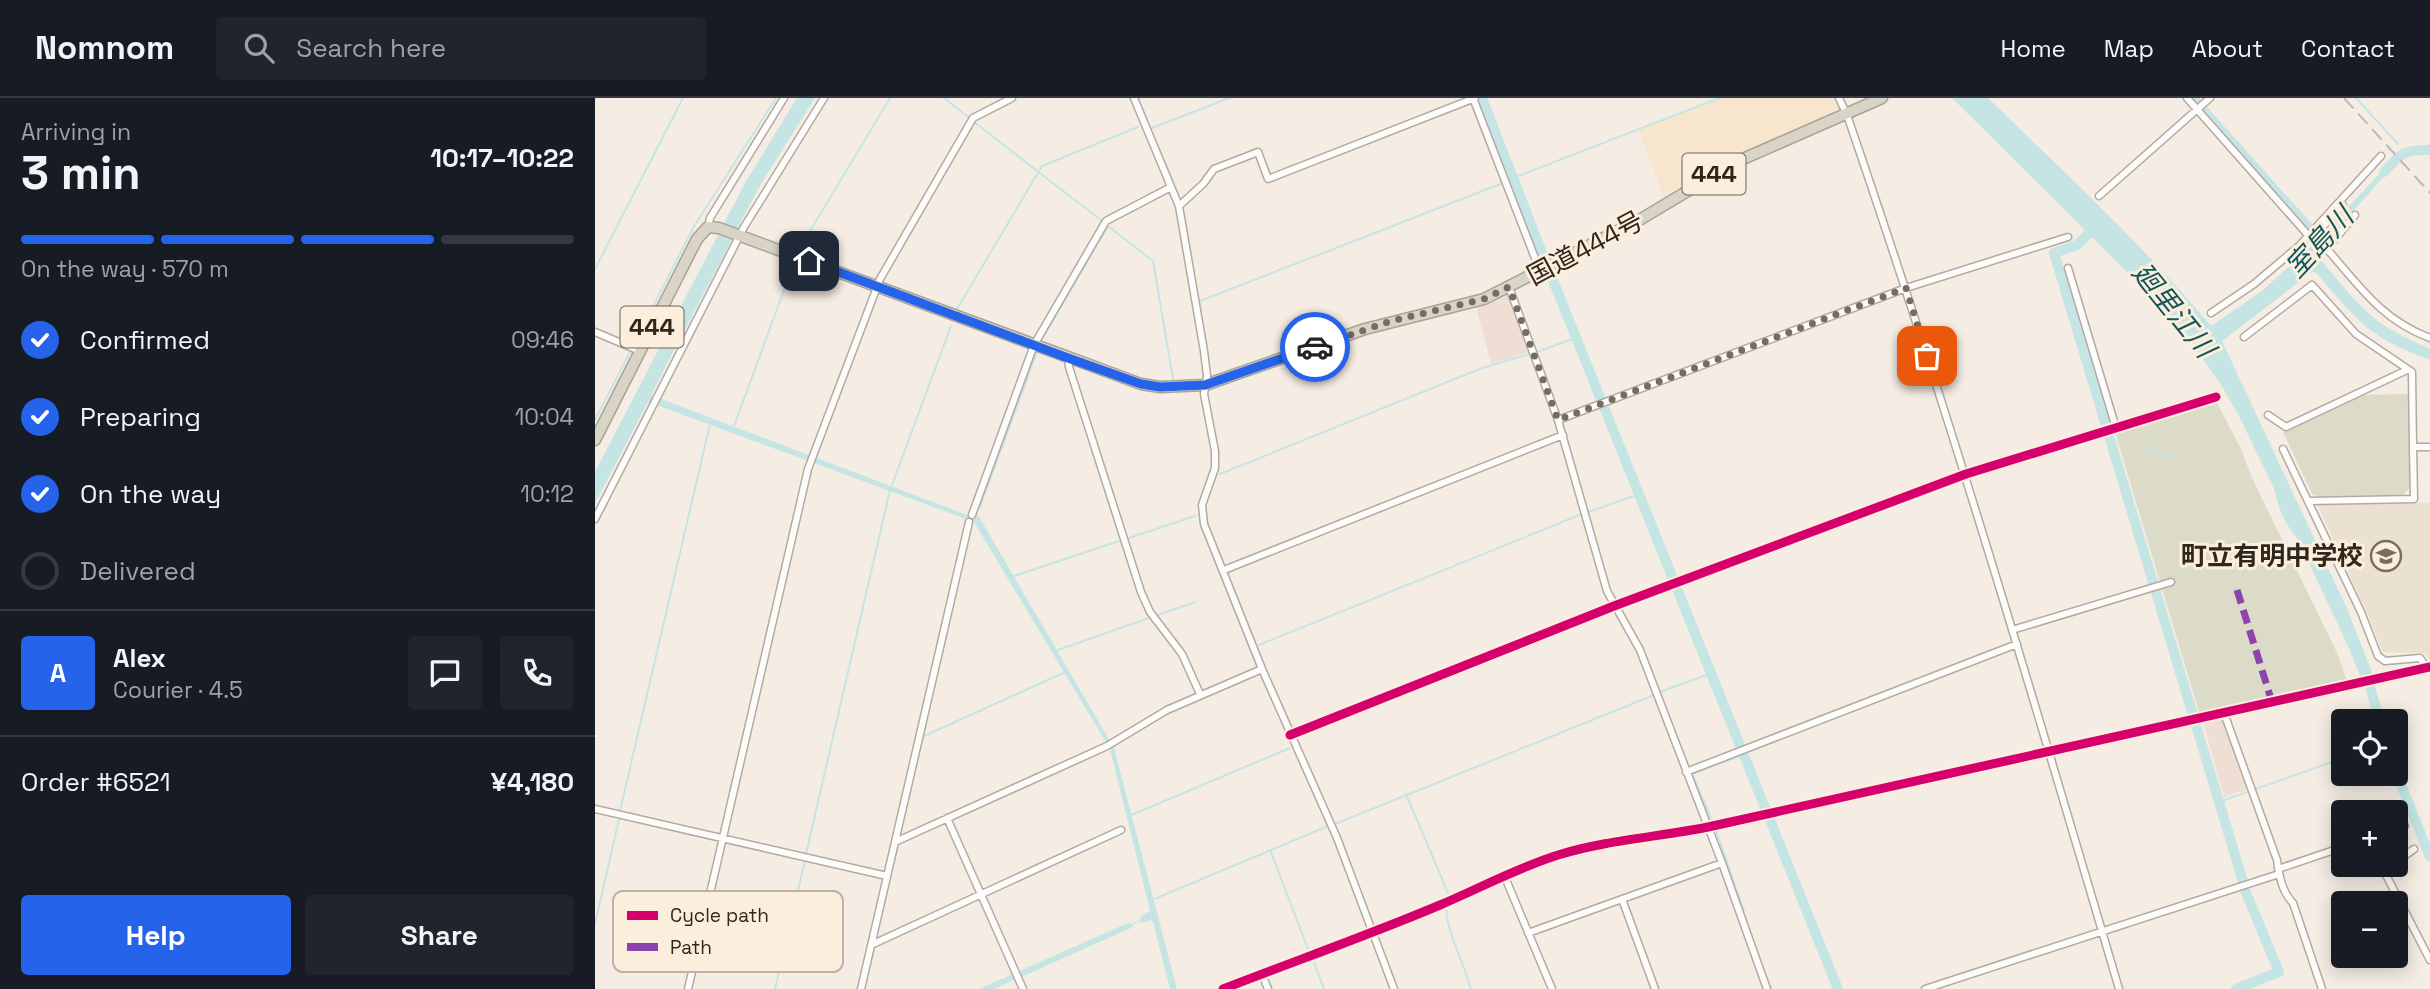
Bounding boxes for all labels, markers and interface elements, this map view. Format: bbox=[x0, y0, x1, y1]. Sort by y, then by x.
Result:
search box bbox=[216, 17, 706, 80]
text: Nomnom bbox=[35, 27, 174, 69]
icon: search bbox=[240, 29, 278, 67]
text: Search here bbox=[296, 31, 446, 65]
text: Home bbox=[2000, 33, 2066, 64]
text: Map bbox=[2104, 33, 2154, 64]
text: About bbox=[2192, 33, 2263, 64]
text: Contact bbox=[2301, 33, 2395, 64]
text: Arriving in bbox=[21, 117, 131, 147]
text: 10:17–10:22 bbox=[430, 141, 574, 175]
text: 3 min bbox=[21, 144, 141, 202]
road number: 444 bbox=[1683, 154, 1745, 194]
water label: 室島川 bbox=[2277, 197, 2363, 285]
street label: 国道444号 bbox=[1521, 203, 1649, 293]
pin bbox=[779, 231, 839, 291]
icon: home bbox=[790, 242, 828, 280]
text: On the way · 570 m bbox=[21, 254, 229, 284]
water label: 廻里江川 bbox=[2125, 255, 2225, 367]
road number: 444 bbox=[620, 307, 683, 348]
courier bbox=[1280, 312, 1350, 382]
icon: check bbox=[21, 321, 59, 359]
text: Confirmed bbox=[80, 323, 210, 357]
text: 09:46 bbox=[511, 325, 574, 355]
pin bbox=[1897, 326, 1957, 386]
icon: car bbox=[1296, 328, 1334, 366]
icon: bag bbox=[1908, 337, 1946, 375]
icon: check bbox=[21, 398, 59, 436]
text: Preparing bbox=[80, 400, 201, 434]
text: 10:04 bbox=[515, 402, 574, 432]
icon: check bbox=[21, 475, 59, 513]
text: On the way bbox=[80, 477, 221, 511]
text: 10:12 bbox=[520, 479, 574, 509]
place label: 町立有明中学校 bbox=[2181, 539, 2363, 573]
school or university icon: 町立有明中学校 bbox=[2369, 539, 2403, 573]
text: Delivered bbox=[80, 554, 196, 588]
button: chat bbox=[408, 636, 482, 710]
button: phone bbox=[500, 636, 574, 710]
text: Alex bbox=[113, 641, 166, 675]
text: A bbox=[50, 656, 66, 690]
text: Courier · 4.5 bbox=[113, 675, 243, 705]
map controls bbox=[2331, 709, 2408, 968]
button: locate bbox=[2331, 709, 2408, 786]
text: Order #6521 bbox=[21, 765, 171, 799]
text: ¥4,180 bbox=[491, 765, 574, 799]
button: + bbox=[2331, 800, 2408, 877]
legend bbox=[613, 891, 843, 972]
button: − bbox=[2331, 891, 2408, 968]
button: Help bbox=[21, 895, 291, 975]
button: Share bbox=[305, 895, 574, 975]
text: Cycle path bbox=[670, 903, 769, 928]
text: Path bbox=[670, 935, 712, 960]

